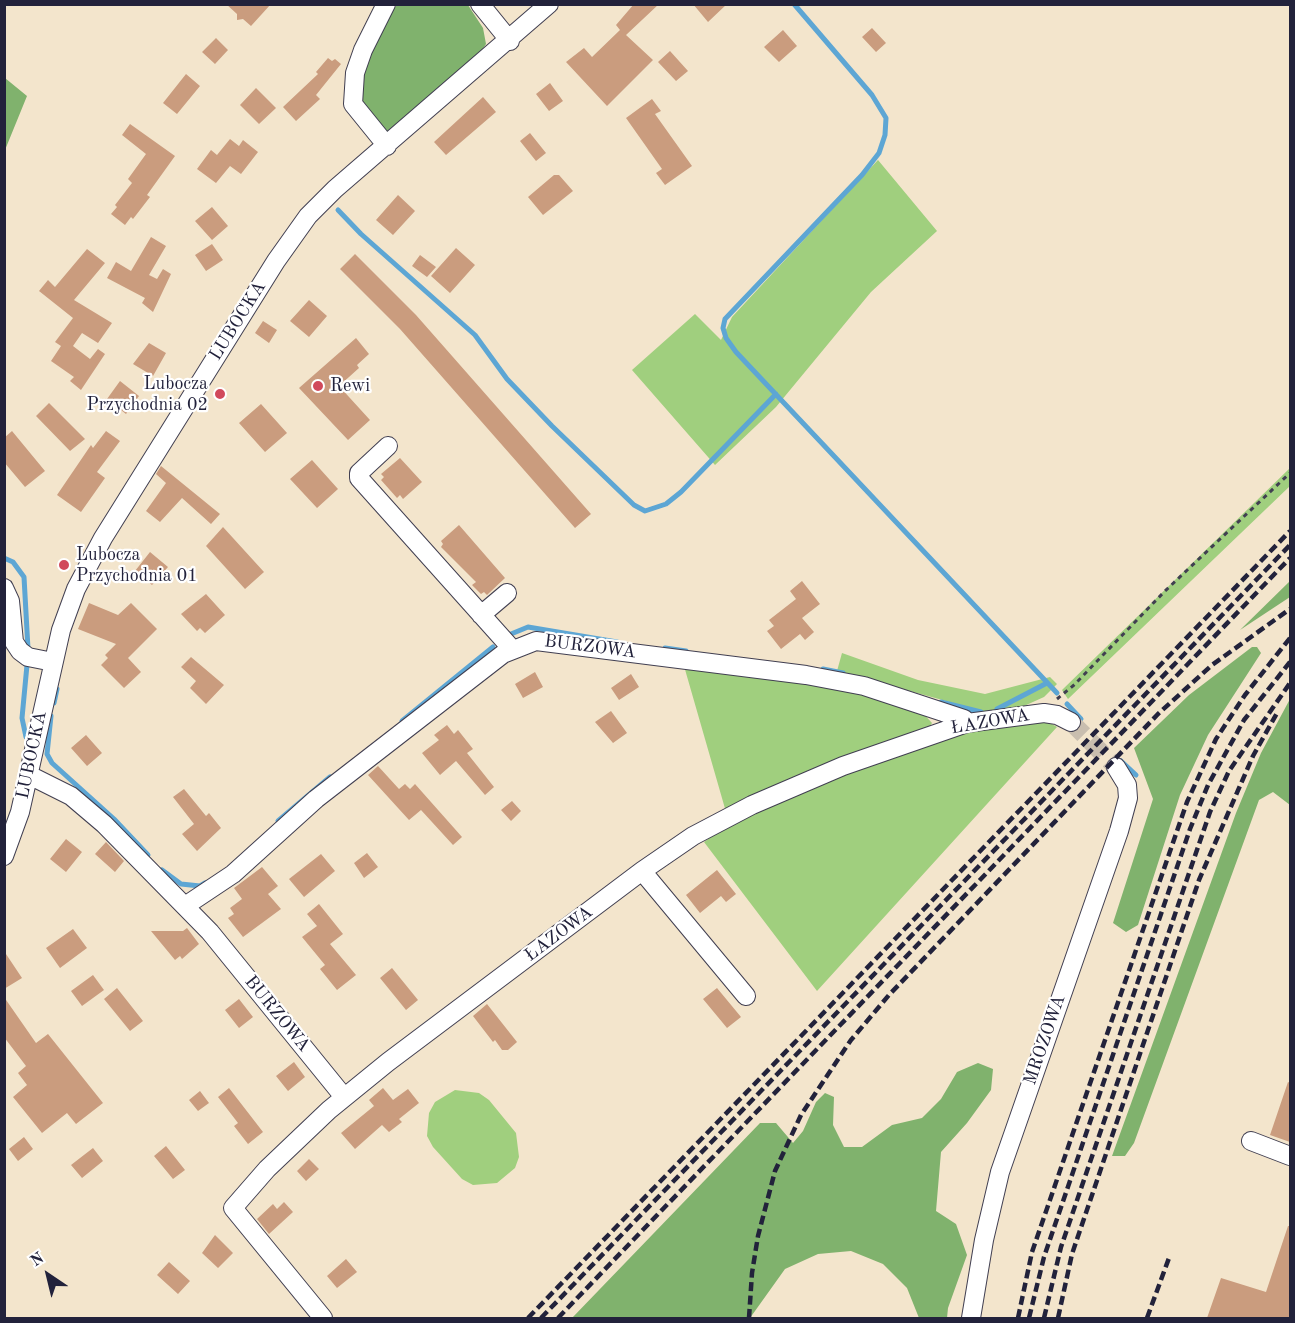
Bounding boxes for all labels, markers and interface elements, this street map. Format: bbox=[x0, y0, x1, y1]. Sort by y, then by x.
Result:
street label: LUBOCKA bbox=[205, 277, 271, 365]
place label: Lubocza Przychodnia 02 bbox=[86, 373, 208, 416]
place label: Rewi bbox=[330, 375, 370, 397]
marker: Rewi bbox=[311, 379, 325, 393]
marker: Lubocza Przychodnia 02 bbox=[213, 387, 227, 401]
place label: Lubocza Przychodnia 01 bbox=[76, 544, 198, 586]
marker: Lubocza Przychodnia 01 bbox=[57, 558, 71, 572]
street label: BURZOWA bbox=[543, 631, 637, 663]
street label: ŁAZOWA bbox=[949, 704, 1031, 740]
street label: LUBOCKA bbox=[12, 709, 52, 801]
street label: ŁAZOWA bbox=[521, 901, 597, 967]
street label: BURZOWA bbox=[240, 971, 314, 1057]
street label: MROZOWA bbox=[1020, 992, 1070, 1088]
north arrow bbox=[18, 1245, 78, 1305]
text: N bbox=[28, 1250, 47, 1270]

